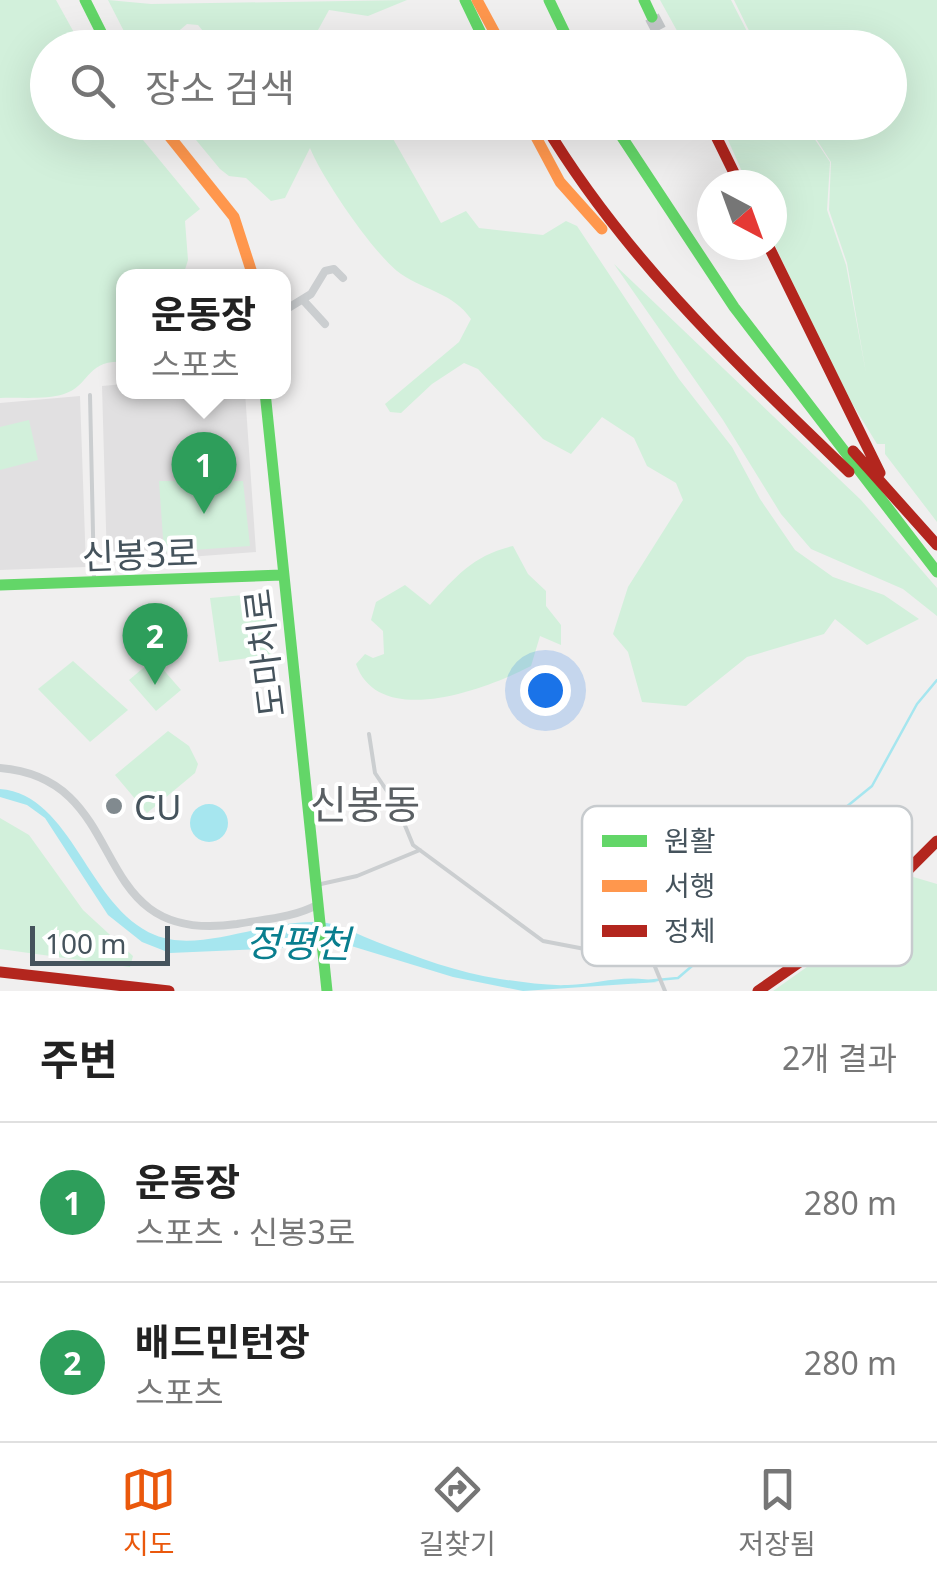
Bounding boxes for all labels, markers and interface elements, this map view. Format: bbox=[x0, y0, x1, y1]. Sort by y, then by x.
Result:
search box bbox=[30, 30, 907, 140]
icon: search bbox=[65, 58, 120, 113]
text: 장소 검색 bbox=[145, 61, 295, 113]
north arrow bbox=[697, 170, 787, 260]
popup bbox=[116, 269, 291, 399]
text: 운동장 bbox=[151, 287, 256, 339]
text: 스포츠 bbox=[151, 342, 239, 385]
pin: 1 bbox=[172, 432, 236, 514]
street label: 신봉3로 bbox=[81, 528, 199, 580]
street label: 도마치로 bbox=[233, 586, 295, 720]
pin: 2 bbox=[122, 602, 188, 685]
your location bbox=[520, 665, 571, 716]
district label: 신봉동 bbox=[310, 776, 420, 831]
place label: CU bbox=[134, 783, 182, 830]
marker: CU bbox=[103, 795, 125, 817]
legend bbox=[582, 806, 912, 966]
text: 원활 bbox=[664, 821, 716, 859]
text: 서행 bbox=[664, 866, 716, 904]
text: 정체 bbox=[664, 911, 716, 949]
water label: 정평천 bbox=[245, 915, 355, 969]
scale bar bbox=[30, 921, 170, 966]
text: 100 m bbox=[45, 924, 127, 962]
text: 주변 bbox=[40, 1030, 117, 1087]
text: 2개 결과 bbox=[782, 1036, 897, 1079]
text: 운동장 bbox=[135, 1155, 240, 1207]
text: 1 bbox=[63, 1181, 82, 1224]
text: 280 m bbox=[804, 1181, 897, 1224]
text: 스포츠 · 신봉3로 bbox=[135, 1210, 355, 1253]
text: 배드민턴장 bbox=[135, 1315, 310, 1367]
text: 2 bbox=[63, 1341, 82, 1384]
text: 280 m bbox=[804, 1341, 897, 1384]
text: 스포츠 bbox=[135, 1370, 223, 1413]
tab: 지도 bbox=[121, 1462, 176, 1562]
tab: 길찾기 bbox=[419, 1462, 496, 1562]
tab: 저장됨 bbox=[738, 1462, 816, 1562]

